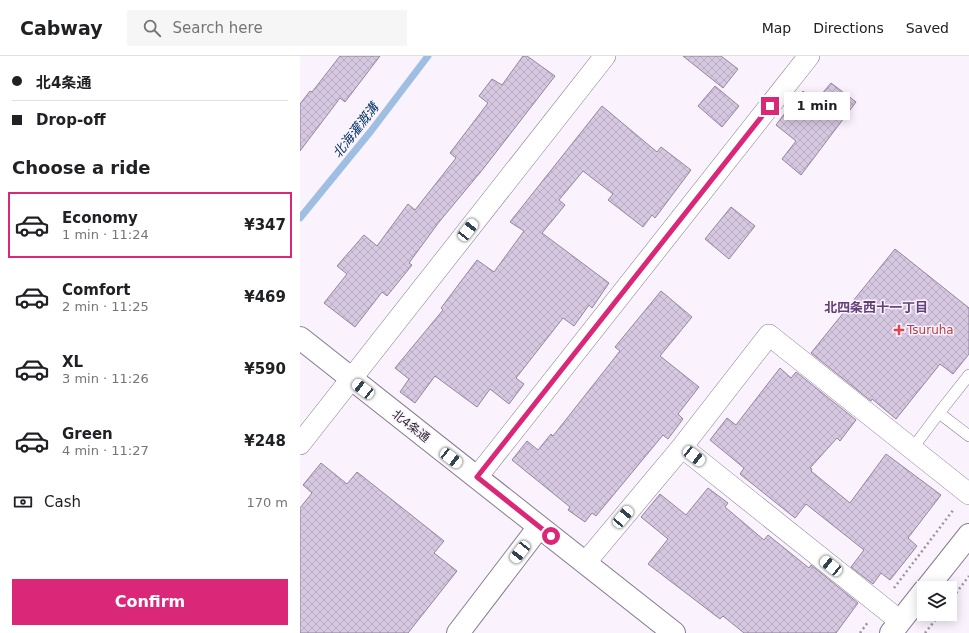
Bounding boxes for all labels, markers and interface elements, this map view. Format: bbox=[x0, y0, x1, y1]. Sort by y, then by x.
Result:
search box bbox=[127, 10, 407, 46]
text: Cabway bbox=[20, 17, 103, 39]
icon: search bbox=[141, 17, 163, 39]
text: Search here bbox=[173, 19, 263, 37]
text: Map bbox=[762, 20, 791, 36]
text: Directions bbox=[813, 20, 884, 36]
text: Saved bbox=[906, 20, 949, 36]
text: 北4条通 bbox=[36, 74, 91, 92]
callout: 1 min bbox=[784, 92, 850, 120]
route end bbox=[761, 97, 779, 115]
text: 1 min bbox=[797, 98, 837, 113]
water label: 北海灌漑溝 bbox=[329, 99, 383, 161]
text: Drop-off bbox=[36, 111, 106, 129]
text: Choose a ride bbox=[12, 157, 151, 178]
icon: car bbox=[14, 207, 50, 243]
text: Economy bbox=[62, 209, 138, 227]
text: ¥347 bbox=[244, 216, 286, 234]
car bbox=[456, 217, 480, 243]
text: 1 min · 11:24 bbox=[62, 227, 149, 242]
icon: car bbox=[14, 279, 50, 315]
text: Comfort bbox=[62, 281, 130, 299]
text: ¥469 bbox=[244, 288, 286, 306]
text: 2 min · 11:25 bbox=[62, 299, 149, 314]
district label: 北四条西十一丁目 bbox=[824, 300, 928, 315]
place label: Tsuruha bbox=[906, 323, 954, 337]
marker: Tsuruha bbox=[894, 325, 904, 335]
icon: car bbox=[14, 351, 50, 387]
text: XL bbox=[62, 353, 83, 371]
text: ¥590 bbox=[244, 360, 286, 378]
text: 3 min · 11:26 bbox=[62, 371, 149, 386]
car bbox=[350, 377, 376, 401]
street label: 北4条通 bbox=[389, 407, 433, 445]
icon: car bbox=[14, 423, 50, 459]
text: Green bbox=[62, 425, 113, 443]
text: ¥248 bbox=[244, 432, 286, 450]
text: 4 min · 11:27 bbox=[62, 443, 149, 458]
car bbox=[681, 444, 707, 468]
car bbox=[438, 446, 464, 470]
icon: cash bbox=[12, 491, 34, 513]
text: Cash bbox=[44, 493, 81, 511]
text: 170 m bbox=[246, 495, 288, 510]
car bbox=[611, 504, 635, 530]
route start bbox=[542, 527, 560, 545]
car bbox=[508, 539, 532, 565]
car bbox=[818, 554, 844, 578]
button: Confirm bbox=[12, 579, 288, 625]
map controls bbox=[917, 581, 957, 621]
button: layers bbox=[917, 581, 957, 621]

